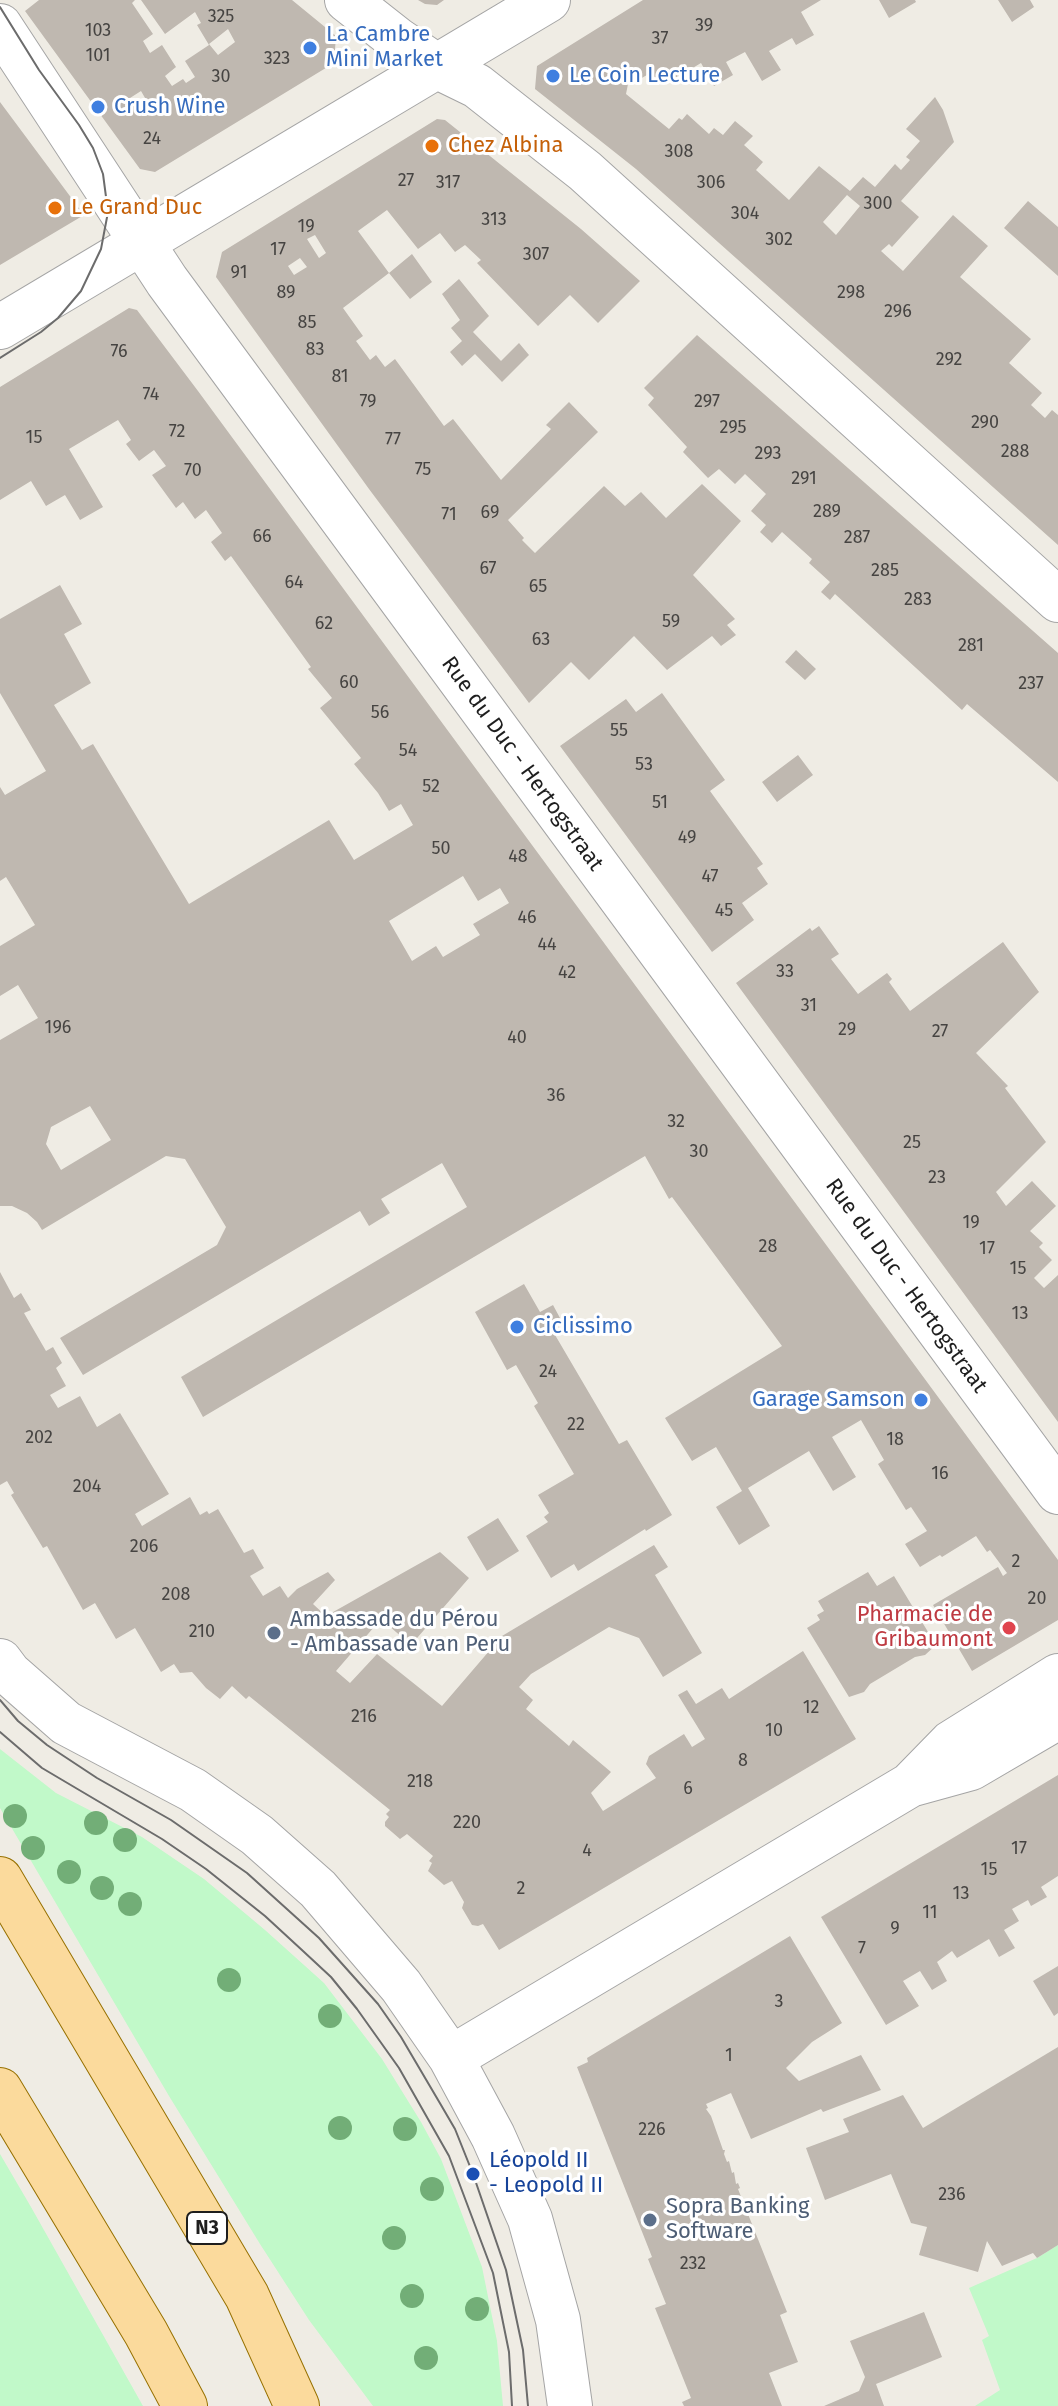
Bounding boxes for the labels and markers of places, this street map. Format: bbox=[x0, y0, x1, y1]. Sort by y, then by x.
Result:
place label: La Cambre Mini Market bbox=[326, 22, 443, 74]
marker: La Cambre Mini Market bbox=[301, 39, 319, 57]
place label: Le Coin Lecture bbox=[569, 63, 720, 89]
marker: Le Coin Lecture bbox=[544, 67, 562, 85]
place label: Crush Wine bbox=[114, 94, 226, 120]
marker: Crush Wine bbox=[89, 98, 107, 116]
place label: Chez Albina bbox=[448, 133, 563, 159]
marker: Chez Albina bbox=[423, 137, 441, 155]
place label: Le Grand Duc bbox=[71, 195, 202, 221]
marker: Le Grand Duc bbox=[46, 199, 64, 217]
place label: Ciclissimo bbox=[533, 1314, 633, 1340]
marker: Ciclissimo bbox=[508, 1318, 526, 1336]
place label: Garage Samson bbox=[752, 1387, 905, 1413]
marker: Garage Samson bbox=[912, 1391, 930, 1409]
place label: Pharmacie de Gribaumont bbox=[857, 1602, 993, 1654]
place label: Ambassade du Pérou - Ambassade van Peru bbox=[290, 1607, 510, 1658]
marker: Pharmacie de Gribaumont bbox=[1000, 1619, 1018, 1637]
marker: Ambassade du Pérou - Ambassade van Peru bbox=[265, 1624, 283, 1642]
place label: Léopold II - Leopold II bbox=[489, 2148, 603, 2200]
marker: Léopold II - Leopold II bbox=[464, 2165, 482, 2183]
place label: Sopra Banking Software bbox=[666, 2194, 809, 2246]
marker: Sopra Banking Software bbox=[641, 2211, 659, 2229]

